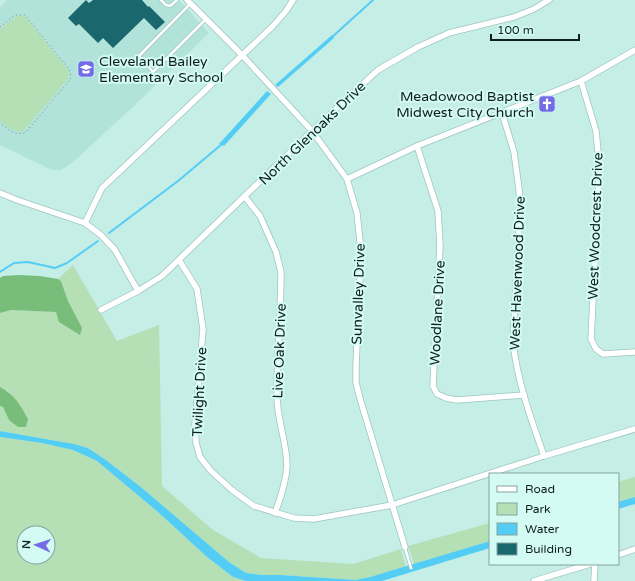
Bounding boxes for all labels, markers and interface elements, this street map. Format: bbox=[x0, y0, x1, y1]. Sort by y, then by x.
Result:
scale bar bbox=[491, 16, 579, 42]
text: 100 m bbox=[497, 23, 534, 37]
place label: Cleveland Bailey Elementary School bbox=[99, 53, 223, 86]
school or university icon: Cleveland Bailey Elementary School bbox=[76, 59, 96, 79]
street label: North Glenoaks Drive bbox=[255, 78, 369, 189]
place label: Meadowood Baptist Midwest City Church bbox=[396, 88, 535, 121]
church icon: Meadowood Baptist Midwest City Church bbox=[537, 94, 557, 114]
street label: West Woodcrest Drive bbox=[584, 152, 607, 300]
street label: West Havenwood Drive bbox=[506, 196, 529, 350]
street label: Sunvalley Drive bbox=[348, 243, 369, 345]
street label: Woodlane Drive bbox=[426, 260, 449, 366]
street label: Live Oak Drive bbox=[269, 303, 290, 399]
street label: Twilight Drive bbox=[189, 347, 210, 437]
legend bbox=[489, 473, 619, 565]
text: Road bbox=[525, 482, 555, 496]
text: Park bbox=[525, 502, 551, 516]
text: Water bbox=[525, 522, 560, 536]
north arrow bbox=[16, 525, 56, 565]
text: N bbox=[20, 540, 33, 549]
text: Building bbox=[525, 542, 572, 556]

